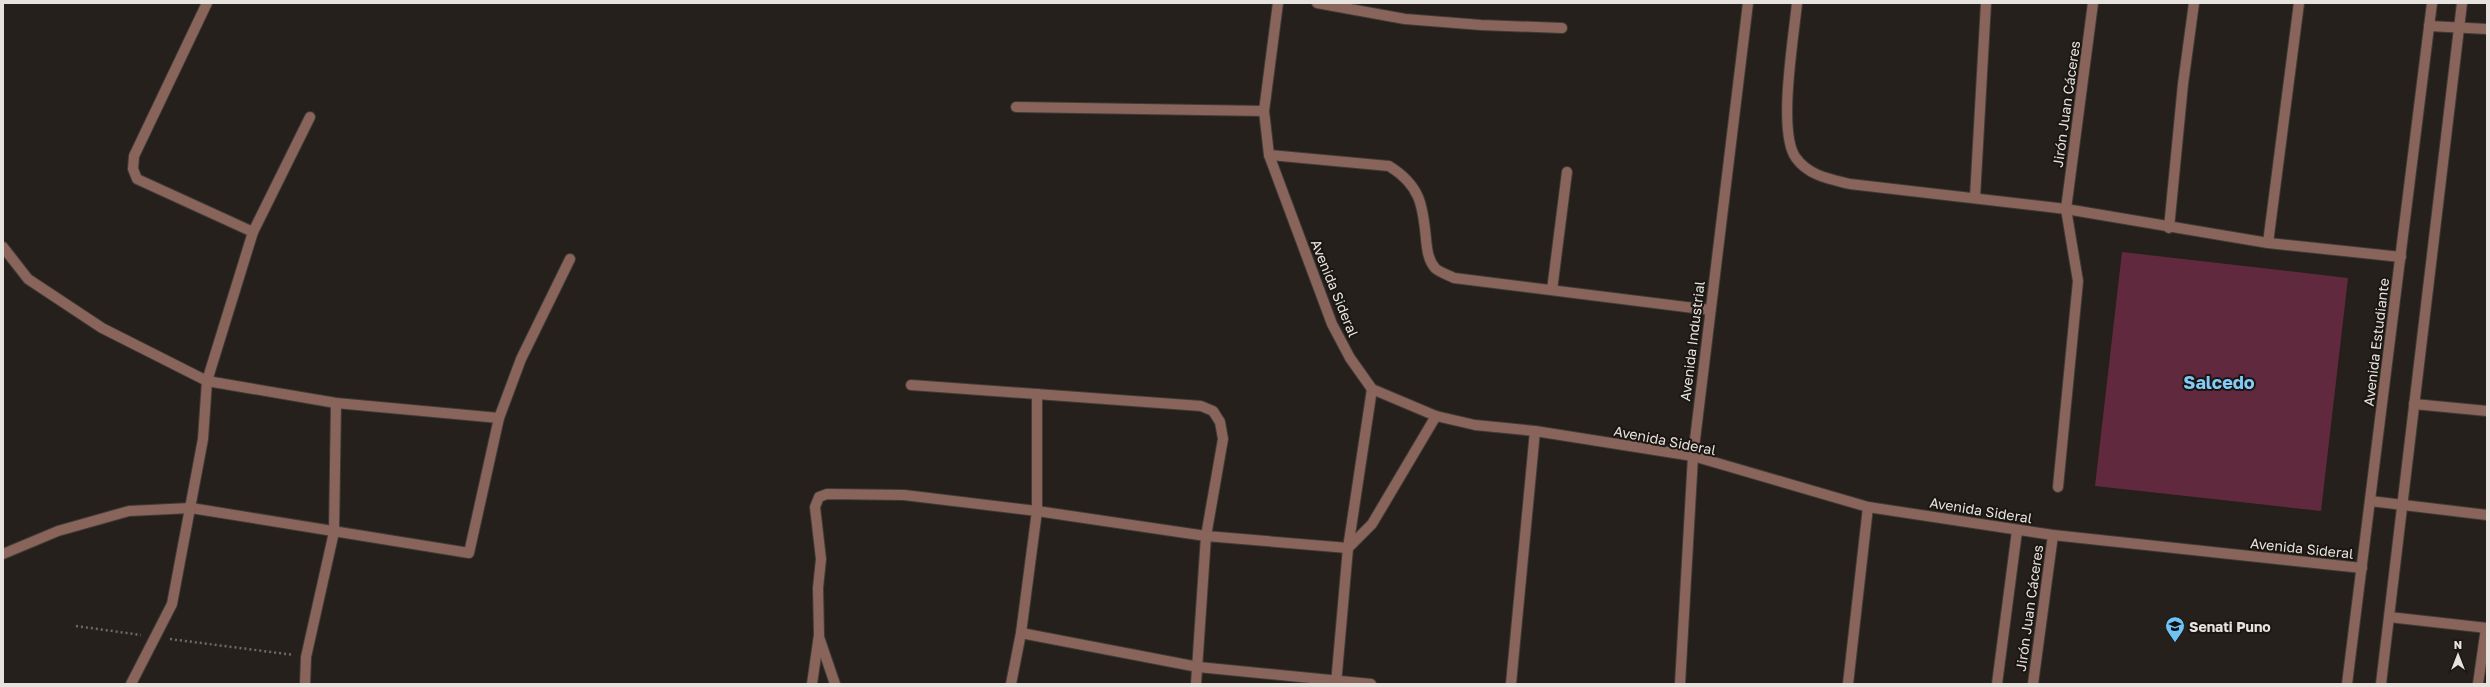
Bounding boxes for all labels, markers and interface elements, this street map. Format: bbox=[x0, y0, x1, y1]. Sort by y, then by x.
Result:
street label: Jirón Juan Cáceres bbox=[2049, 40, 2083, 168]
street label: Avenida Sideral bbox=[1308, 237, 1362, 339]
street label: Avenida Estudiante bbox=[2360, 277, 2392, 407]
street label: Avenida Industrial bbox=[1676, 280, 1708, 402]
district label: Salcedo bbox=[2183, 371, 2255, 393]
street label: Avenida Sideral bbox=[1612, 422, 1718, 458]
street label: Avenida Sideral bbox=[1928, 493, 2034, 527]
street label: Avenida Sideral bbox=[2250, 534, 2354, 562]
street label: Jirón Juan Cáceres bbox=[2012, 544, 2046, 672]
school or university icon: Senati Puno bbox=[2164, 615, 2186, 643]
place label: Senati Puno bbox=[2189, 618, 2271, 635]
north arrow bbox=[2438, 635, 2478, 675]
text: N bbox=[2454, 638, 2462, 651]

